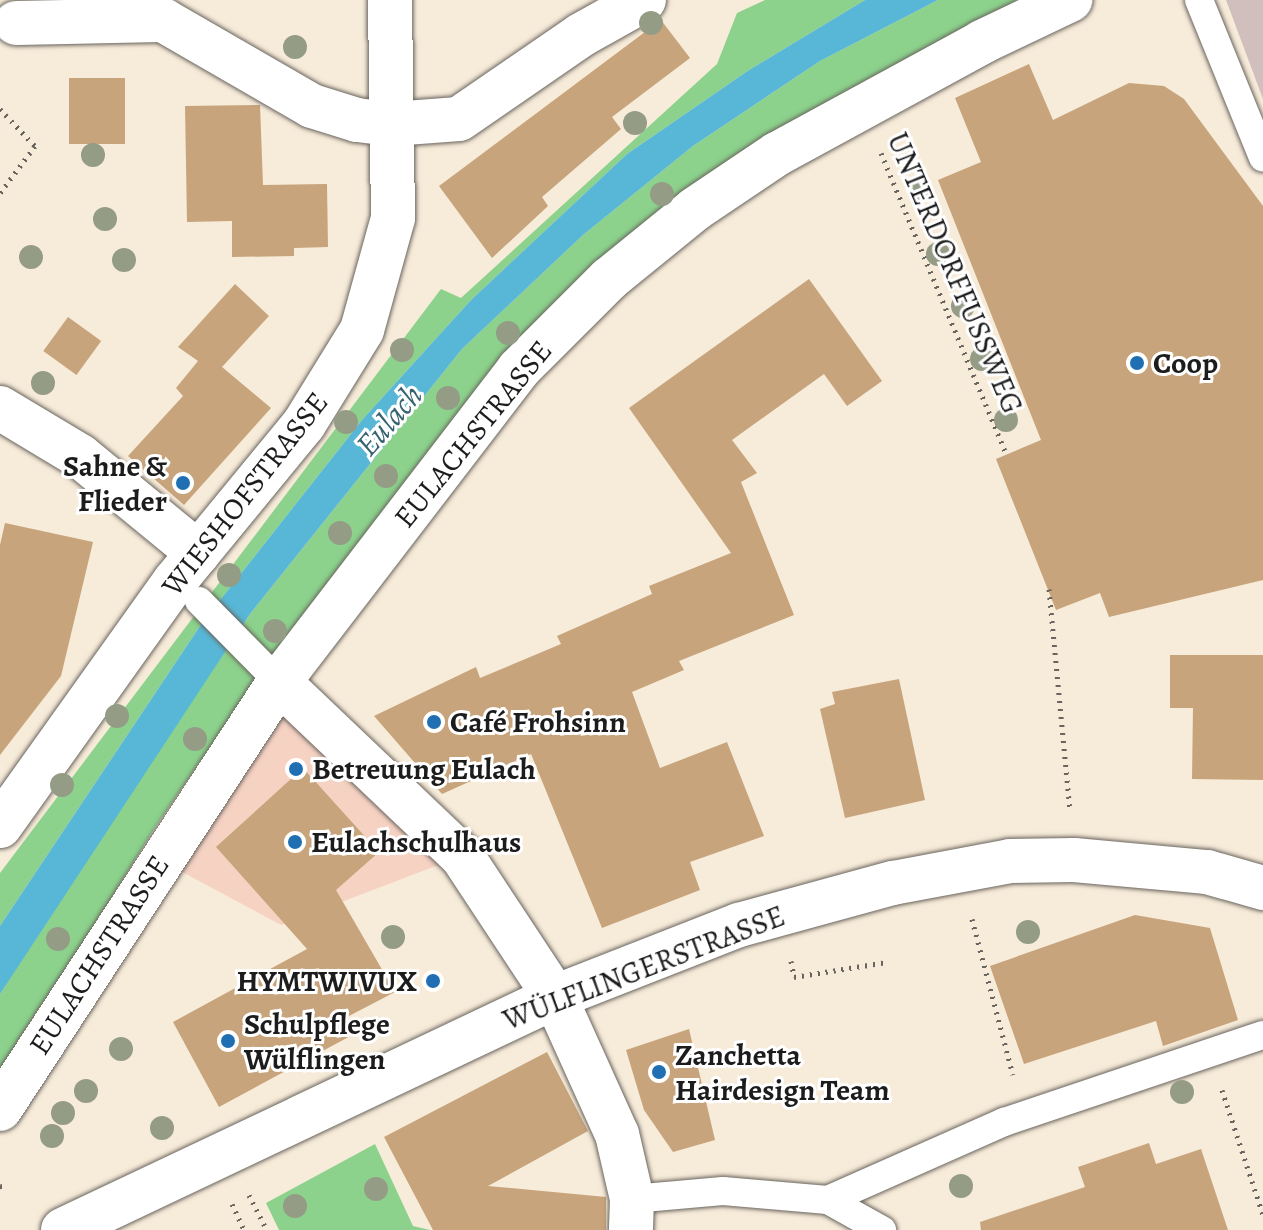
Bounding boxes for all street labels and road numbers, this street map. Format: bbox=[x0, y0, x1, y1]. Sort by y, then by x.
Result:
street label: UNTERDORFFUSSWEG bbox=[879, 127, 1031, 419]
street label: EULACHSTRASSE bbox=[387, 333, 559, 535]
street label: WIESHOFSTRASSE bbox=[154, 385, 336, 603]
street label: EULACHSTRASSE bbox=[21, 849, 177, 1061]
street label: WÜLFLINGERSTRASSE bbox=[498, 898, 790, 1038]

